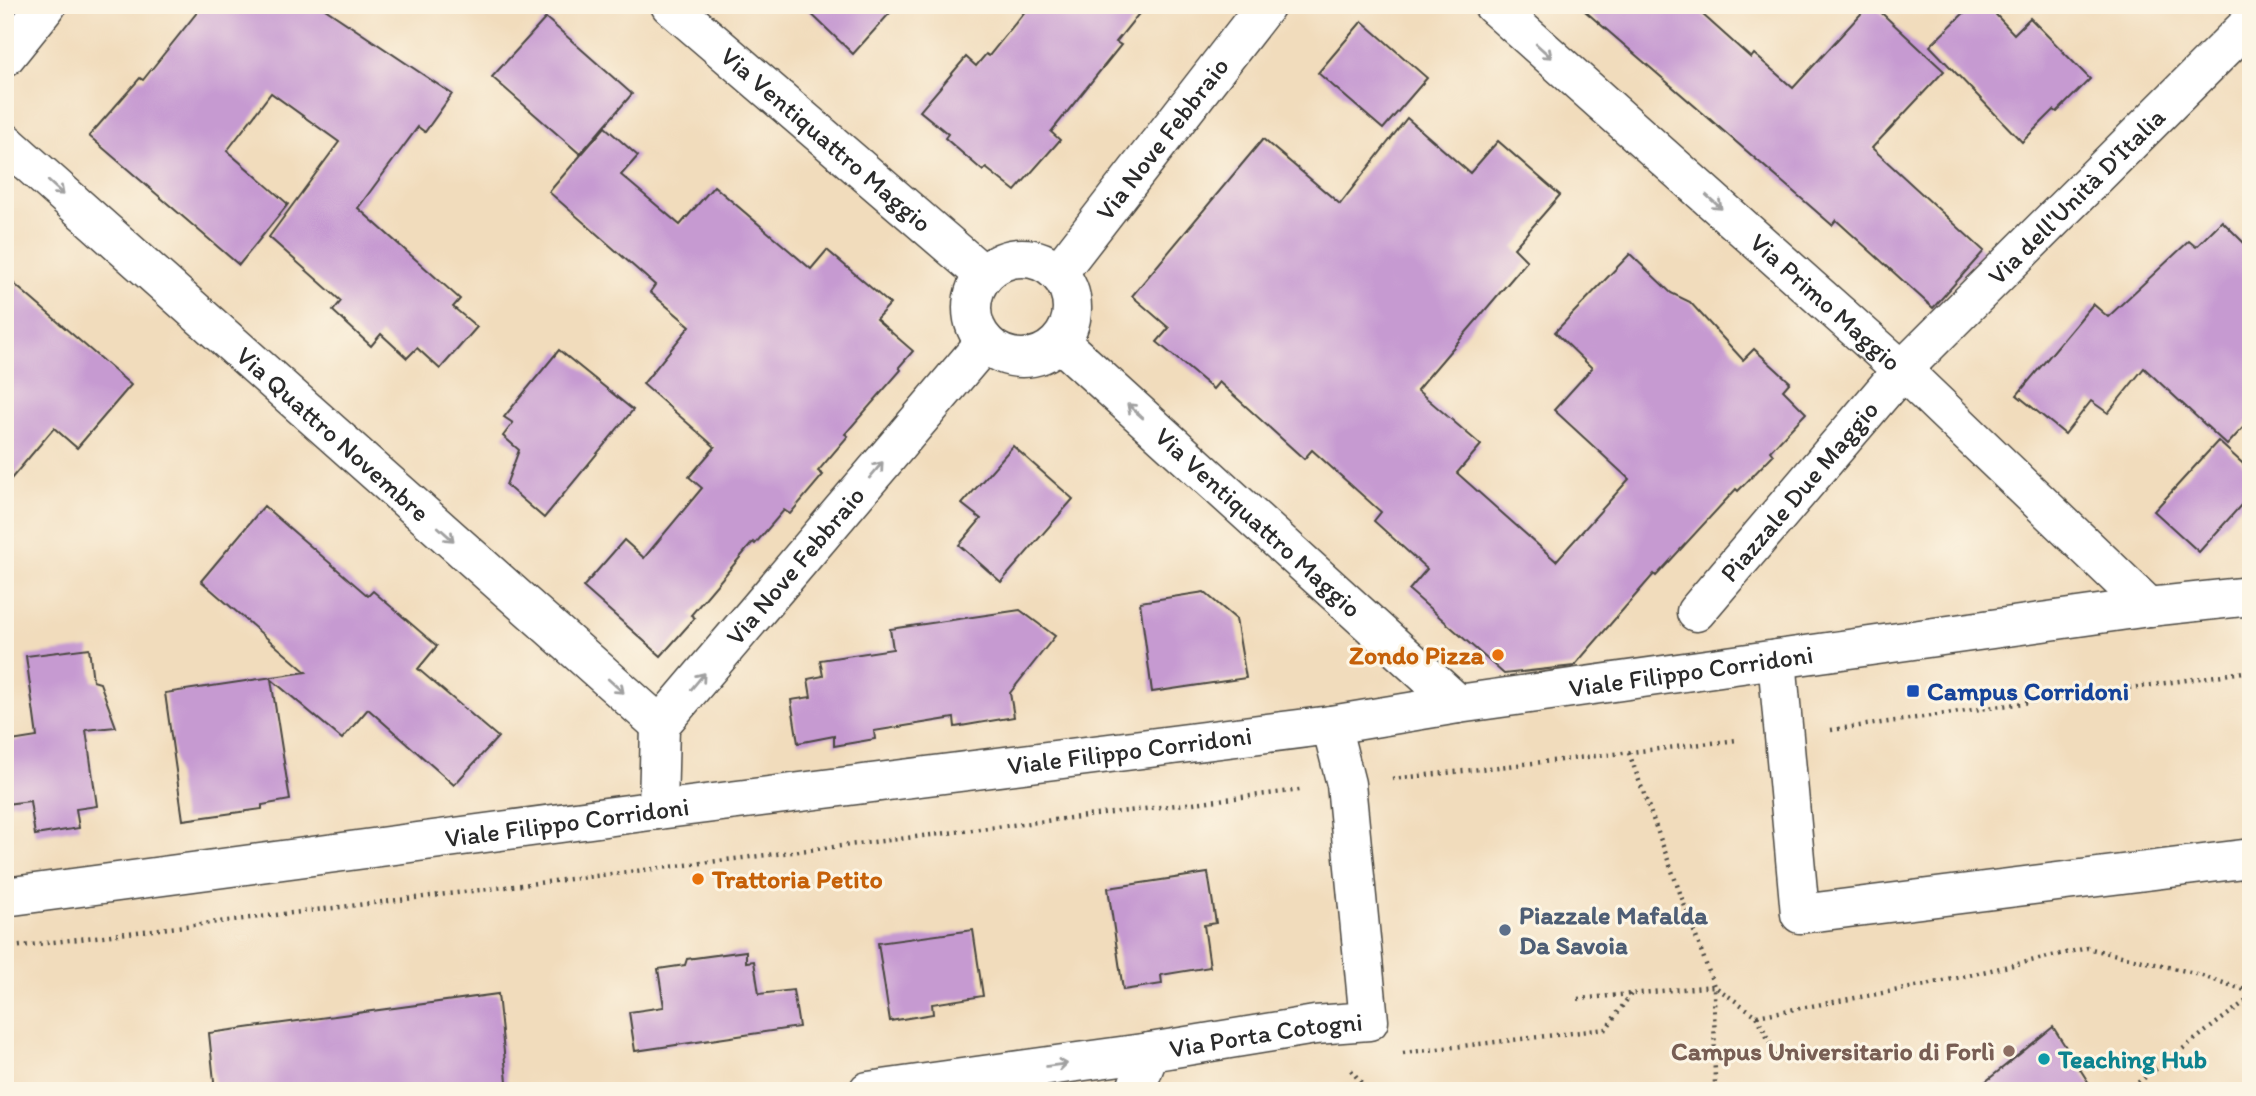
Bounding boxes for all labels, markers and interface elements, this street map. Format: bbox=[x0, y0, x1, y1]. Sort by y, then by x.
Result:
street label: Via Ventiquattro Maggio bbox=[714, 40, 938, 239]
one-way arrow bbox=[1535, 43, 1553, 59]
street label: Via Nove Febbraio bbox=[1089, 51, 1236, 227]
street label: Via dell'Unità D'Italia bbox=[1981, 101, 2172, 291]
one-way arrow bbox=[47, 180, 65, 196]
one-way arrow bbox=[1705, 194, 1723, 210]
street label: Via Primo Maggio bbox=[1743, 226, 1908, 378]
street label: Via Quattro Novembre bbox=[230, 339, 436, 528]
street label: Piazzale Due Maggio bbox=[1713, 394, 1885, 588]
one-way arrow bbox=[1127, 402, 1144, 419]
street label: Via Ventiquattro Maggio bbox=[1148, 420, 1368, 624]
one-way arrow bbox=[868, 462, 884, 480]
street label: Via Nove Febbraio bbox=[719, 480, 872, 652]
one-way arrow bbox=[437, 526, 454, 543]
street label: Viale Filippo Corridoni bbox=[1567, 638, 1815, 704]
place label: Zondo Pizza bbox=[1349, 639, 1484, 671]
marker: Zondo Pizza bbox=[1490, 647, 1506, 663]
one-way arrow bbox=[690, 673, 705, 691]
place label: Campus Corridoni bbox=[1927, 675, 2129, 707]
one-way arrow bbox=[607, 677, 624, 694]
marker: Campus Corridoni bbox=[1905, 683, 1921, 699]
street label: Viale Filippo Corridoni bbox=[1005, 719, 1254, 782]
street label: Viale Filippo Corridoni bbox=[443, 790, 691, 854]
place label: Trattoria Petito bbox=[711, 863, 883, 895]
marker: Trattoria Petito bbox=[690, 871, 706, 887]
place label: Piazzale Mafalda Da Savoia bbox=[1519, 899, 1708, 961]
marker: Piazzale Mafalda Da Savoia bbox=[1497, 922, 1513, 938]
street label: Via Porta Cotogni bbox=[1167, 1006, 1364, 1065]
place label: Campus Universitario di Forlì bbox=[1671, 1035, 1995, 1067]
marker: Campus Universitario di Forlì bbox=[2001, 1043, 2017, 1059]
place label: Teaching Hub bbox=[2057, 1043, 2207, 1075]
marker: Teaching Hub bbox=[2036, 1051, 2052, 1067]
one-way arrow bbox=[1045, 1058, 1068, 1071]

